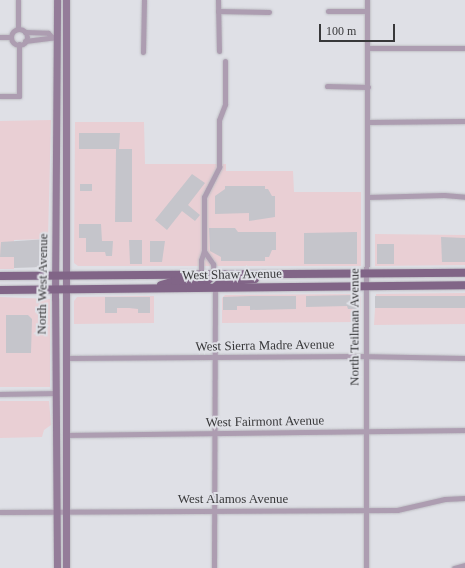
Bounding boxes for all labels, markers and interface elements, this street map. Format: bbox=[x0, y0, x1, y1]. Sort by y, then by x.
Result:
scale bar bbox=[321, 16, 397, 42]
text: 100 m bbox=[326, 24, 356, 38]
street label: North West Avenue bbox=[34, 233, 52, 335]
street label: West Shaw Avenue bbox=[182, 266, 282, 284]
street label: North Teilman Avenue bbox=[347, 268, 363, 386]
street label: West Sierra Madre Avenue bbox=[195, 337, 335, 355]
street label: West Fairmont Avenue bbox=[205, 413, 325, 431]
street label: West Alamos Avenue bbox=[177, 491, 289, 507]

